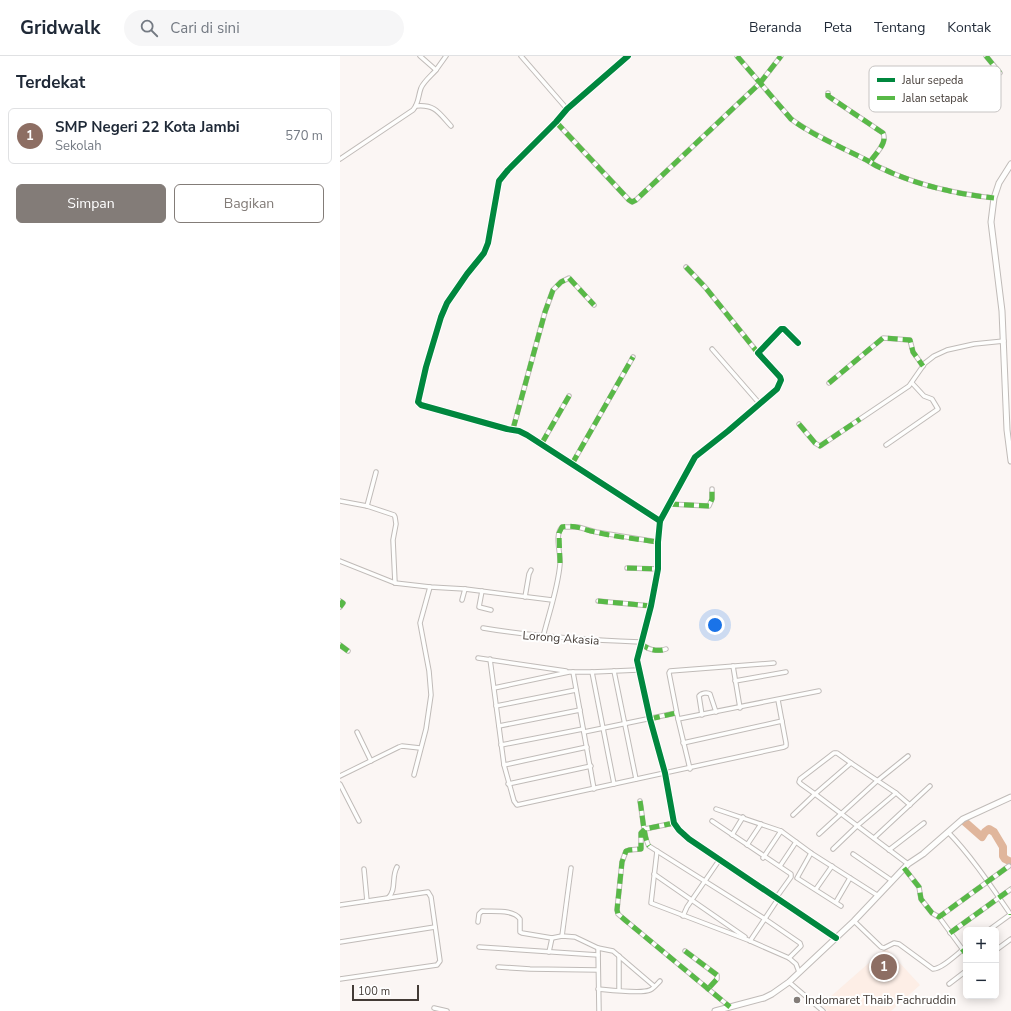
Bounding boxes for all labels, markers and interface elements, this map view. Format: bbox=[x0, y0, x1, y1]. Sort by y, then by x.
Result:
search box bbox=[124, 10, 404, 46]
text: Gridwalk bbox=[20, 15, 100, 41]
icon: search bbox=[138, 17, 160, 39]
text: Cari di sini bbox=[170, 18, 240, 38]
text: Beranda bbox=[749, 18, 802, 37]
text: Peta bbox=[824, 18, 852, 37]
text: Tentang bbox=[874, 18, 925, 37]
text: Kontak bbox=[947, 18, 991, 37]
legend bbox=[869, 66, 1001, 112]
text: Terdekat bbox=[16, 71, 85, 94]
text: Jalur sepeda bbox=[901, 73, 963, 88]
text: Jalan setapak bbox=[901, 91, 969, 106]
text: SMP Negeri 22 Kota Jambi bbox=[55, 117, 240, 137]
text: 1 bbox=[26, 127, 34, 145]
text: 570 m bbox=[285, 127, 323, 145]
text: Sekolah bbox=[55, 137, 102, 155]
button: Simpan bbox=[16, 184, 166, 223]
button: Bagikan bbox=[174, 184, 324, 223]
your location bbox=[705, 615, 725, 635]
street label: Lorong Akasia bbox=[522, 627, 600, 649]
map controls bbox=[963, 927, 999, 999]
button: + bbox=[963, 927, 999, 963]
pin: 1 bbox=[871, 952, 897, 982]
button: − bbox=[963, 963, 999, 999]
scale bar bbox=[352, 983, 419, 1002]
text: 100 m bbox=[358, 984, 390, 999]
place label: Indomaret Thaib Fachruddin bbox=[805, 992, 956, 1008]
marker: Indomaret Thaib Fachruddin bbox=[792, 995, 802, 1005]

